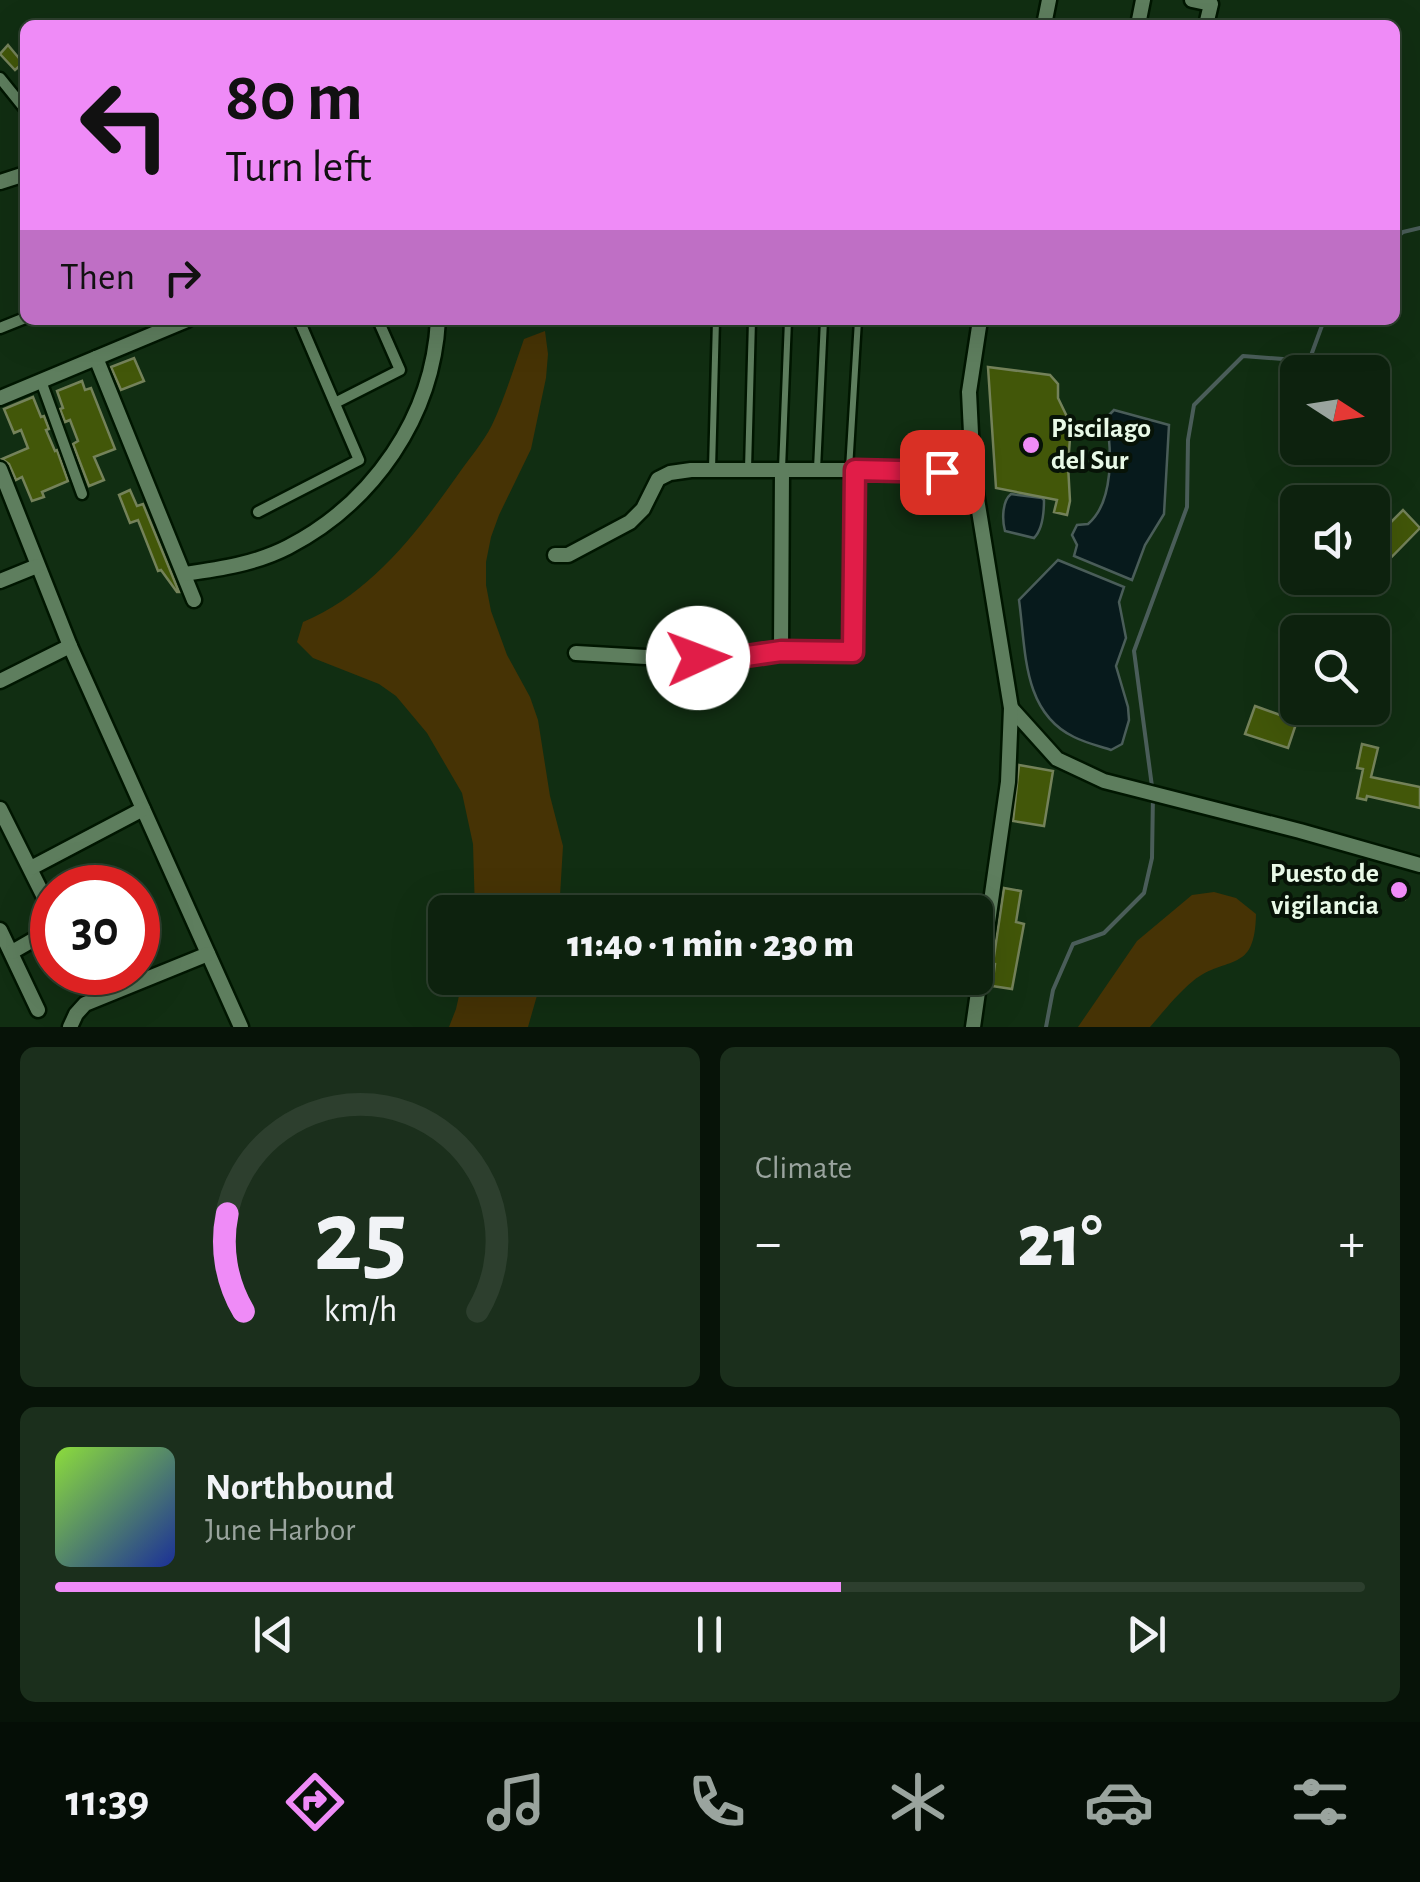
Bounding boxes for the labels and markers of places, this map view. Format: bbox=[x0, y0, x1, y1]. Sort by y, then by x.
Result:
place label: Piscilago del Sur bbox=[1051, 415, 1151, 475]
pin bbox=[900, 430, 985, 515]
marker: Piscilago del Sur bbox=[1020, 434, 1042, 456]
place label: Puesto de vigilancia bbox=[1270, 860, 1379, 920]
marker: Puesto de vigilancia bbox=[1388, 879, 1410, 901]

